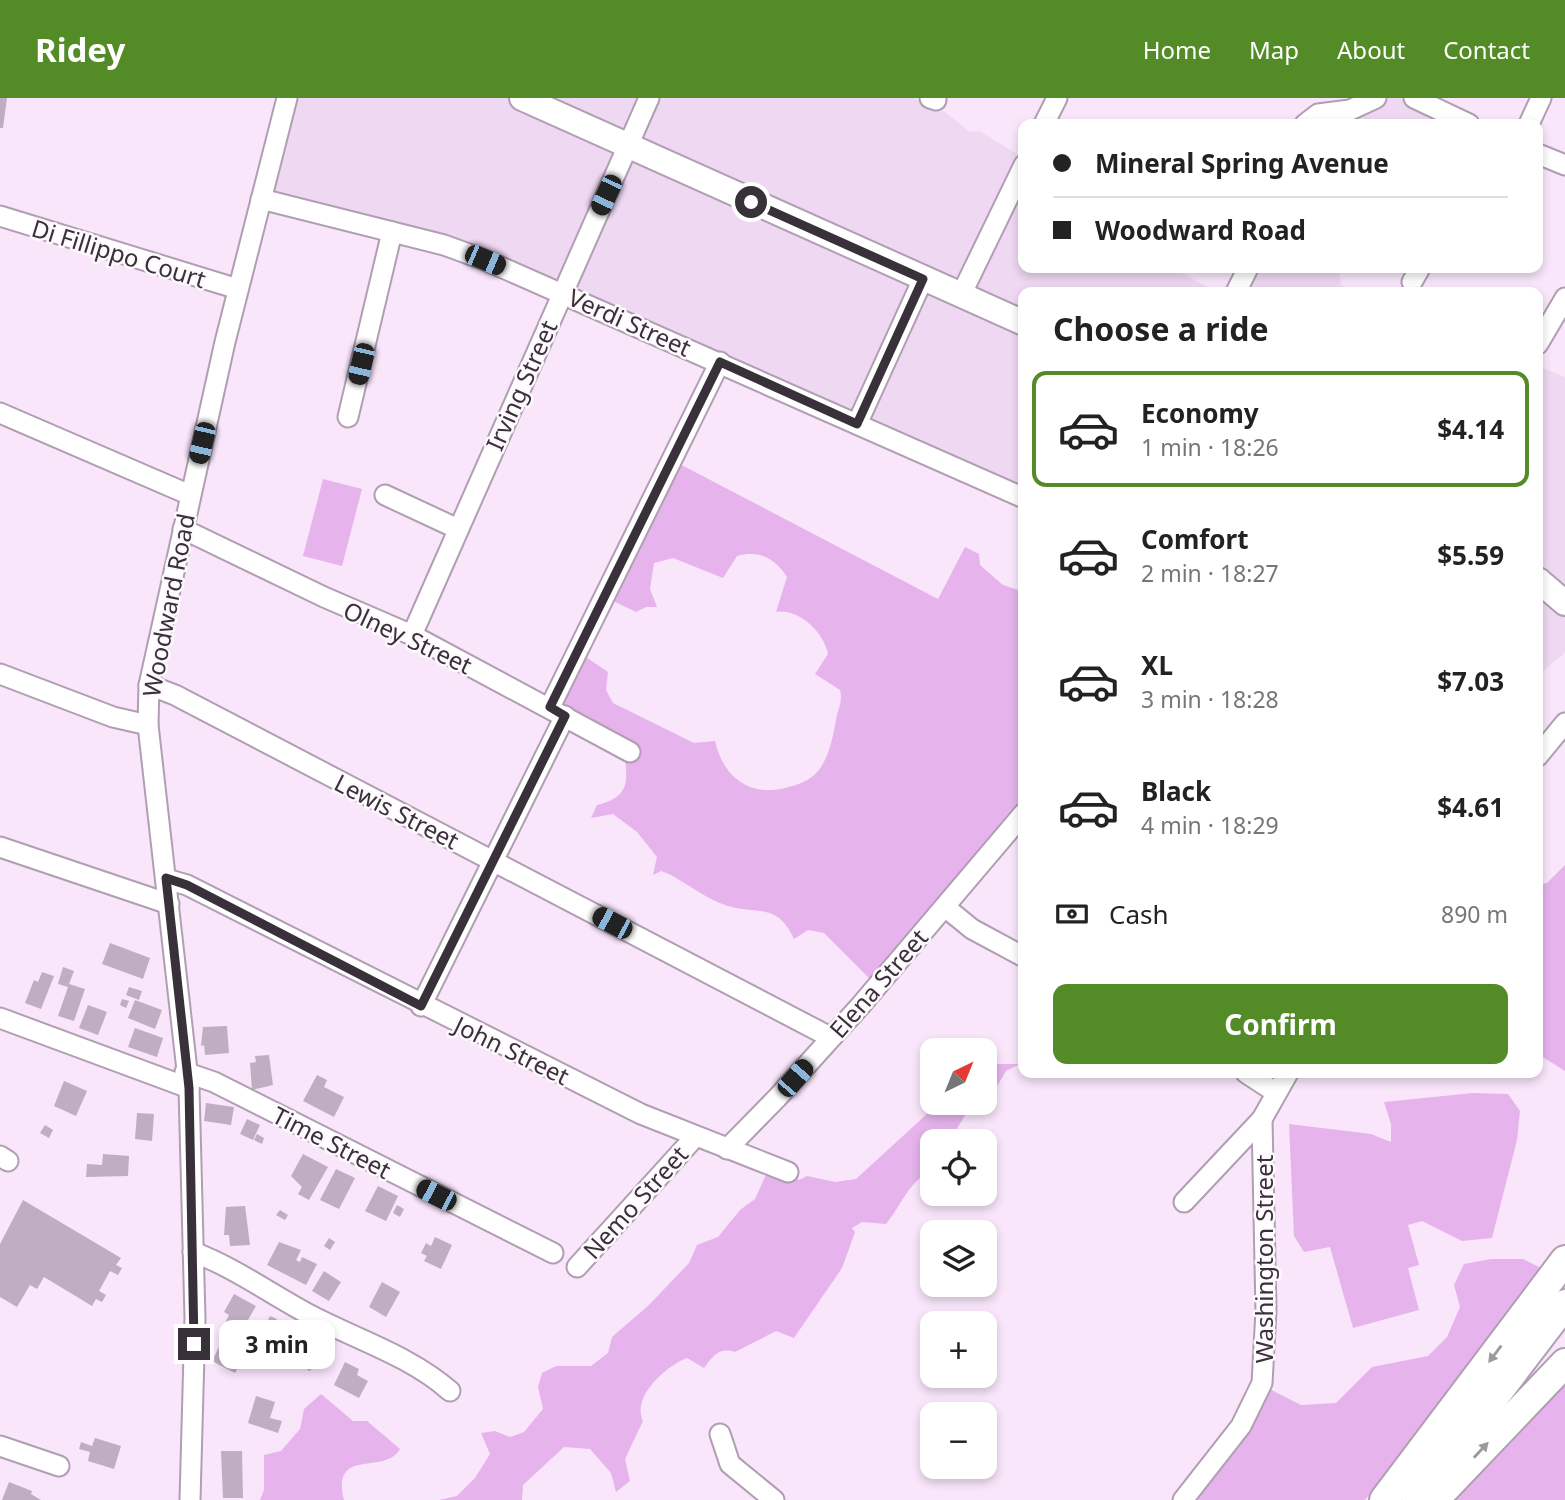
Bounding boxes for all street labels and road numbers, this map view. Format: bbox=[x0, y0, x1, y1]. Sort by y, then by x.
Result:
street label: Di Fillippo Court bbox=[28, 211, 210, 295]
street label: Verdi Street bbox=[563, 280, 697, 364]
street label: Irving Street bbox=[478, 314, 565, 455]
street label: Woodward Road bbox=[134, 511, 202, 699]
street label: Olney Street bbox=[338, 593, 478, 681]
street label: Lewis Street bbox=[329, 766, 465, 857]
street label: Elena Street bbox=[821, 921, 935, 1045]
street label: John Street bbox=[447, 1007, 575, 1092]
street label: Time Street bbox=[267, 1098, 397, 1186]
street label: Nemo Street bbox=[575, 1138, 695, 1266]
street label: Washington Street bbox=[1247, 1154, 1280, 1363]

